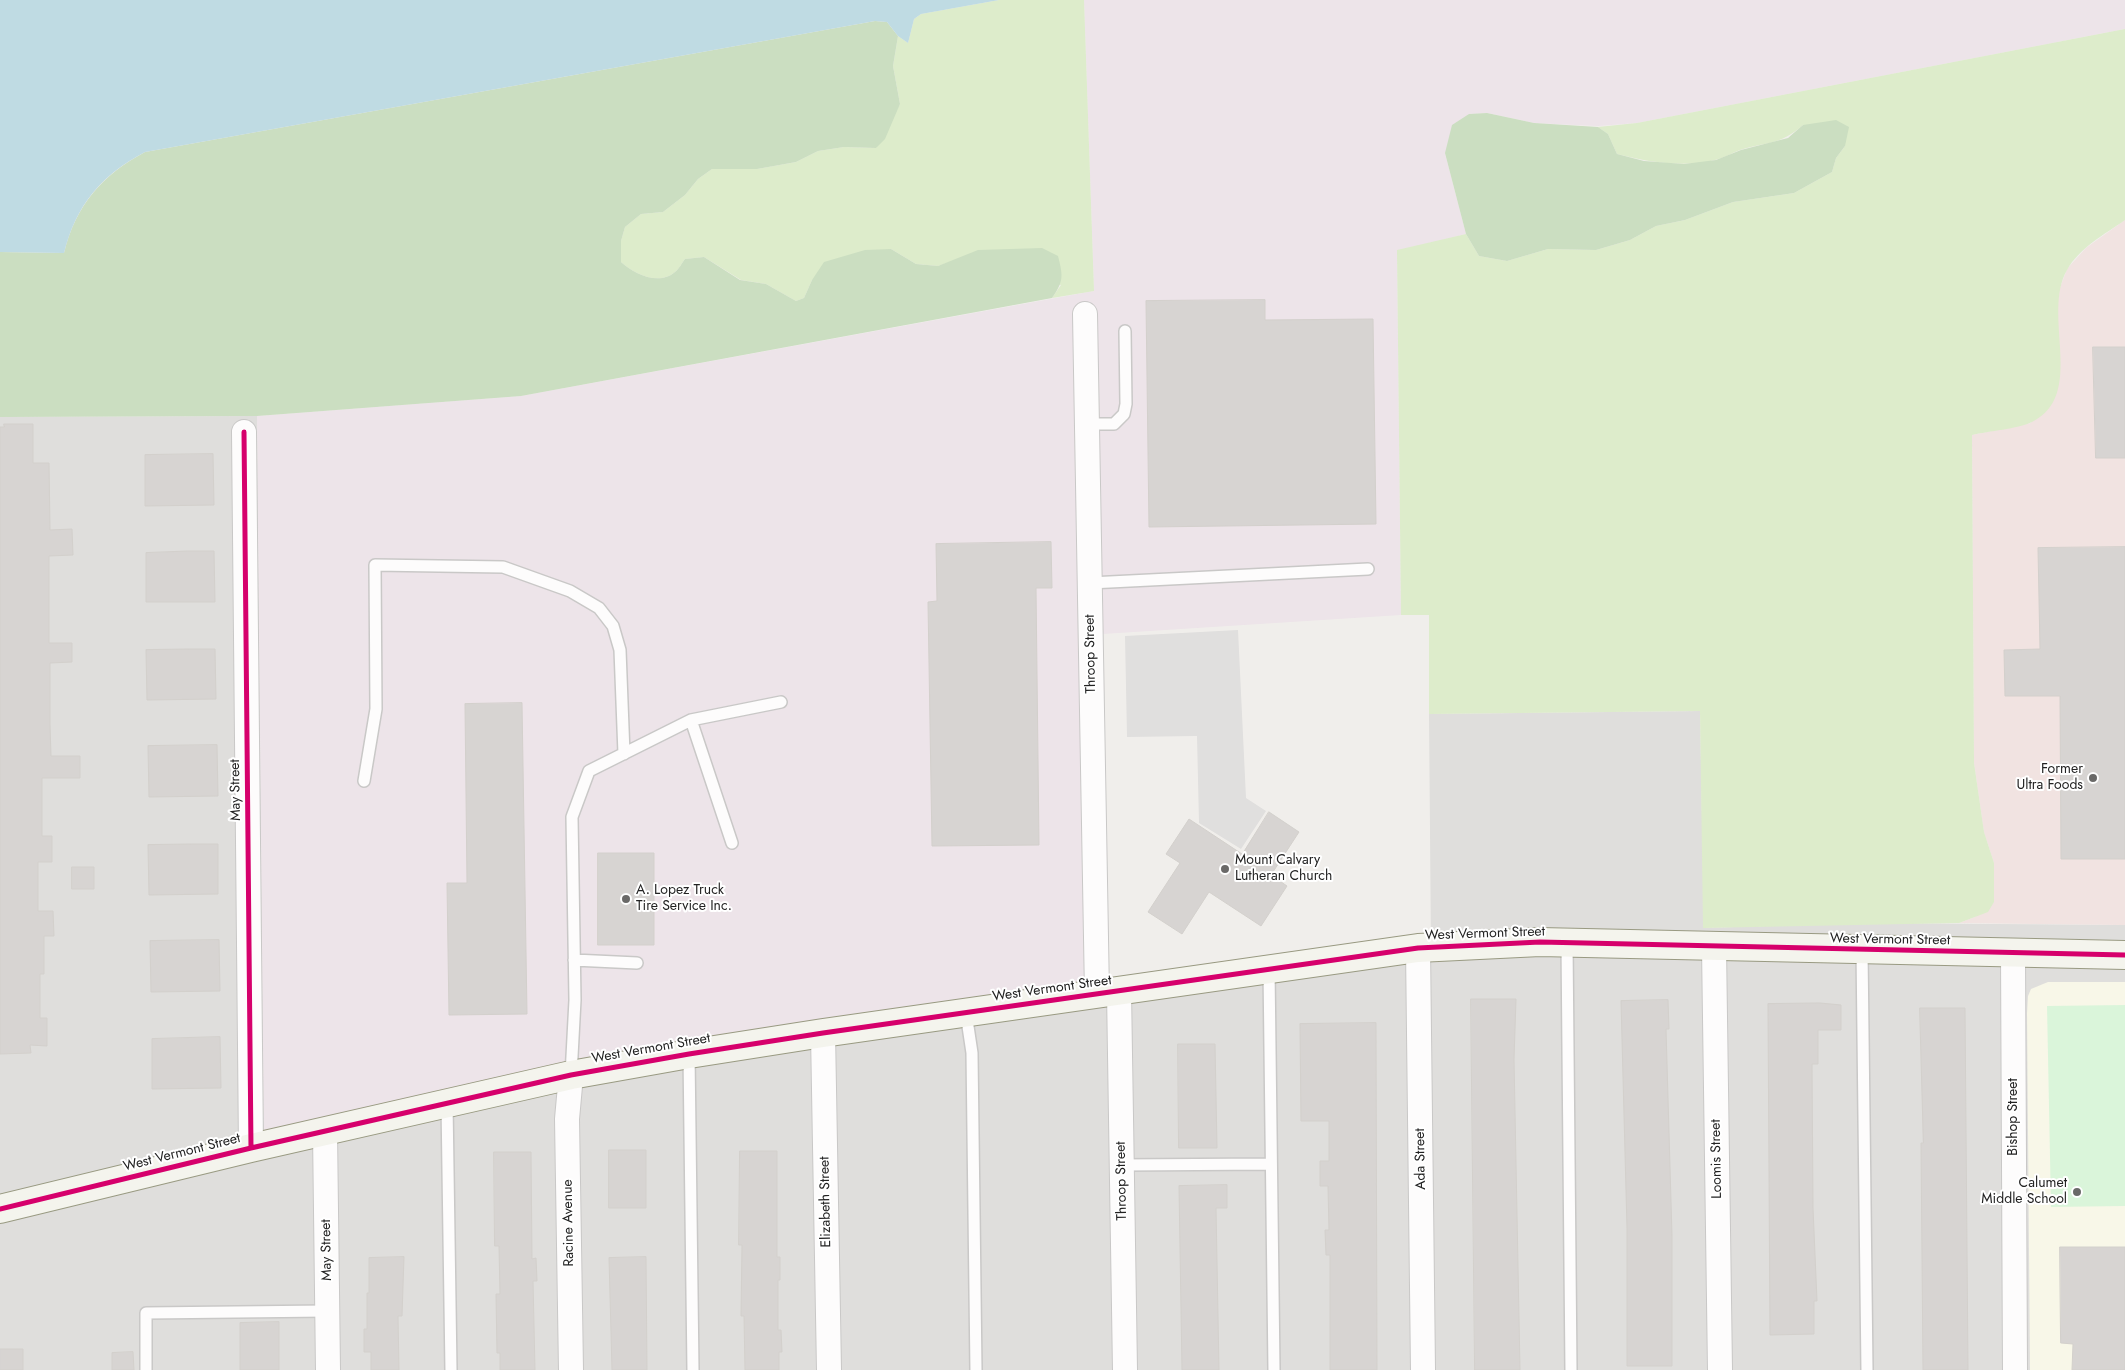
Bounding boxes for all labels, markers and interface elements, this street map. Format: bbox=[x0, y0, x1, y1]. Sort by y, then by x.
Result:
street label: Throop Street bbox=[1082, 614, 1100, 694]
street label: May Street bbox=[227, 759, 245, 821]
place label: Former Ultra Foods bbox=[2016, 762, 2083, 794]
marker: Former Ultra Foods bbox=[2087, 772, 2099, 784]
place label: Mount Calvary Lutheran Church bbox=[1235, 853, 1332, 886]
marker: Mount Calvary Lutheran Church bbox=[1219, 863, 1231, 875]
place label: A. Lopez Truck Tire Service Inc. bbox=[636, 883, 732, 916]
marker: A. Lopez Truck Tire Service Inc. bbox=[620, 893, 632, 905]
street label: West Vermont Street bbox=[1425, 924, 1545, 944]
street label: West Vermont Street bbox=[1830, 931, 1950, 949]
street label: West Vermont Street bbox=[991, 972, 1113, 1006]
street label: West Vermont Street bbox=[590, 1030, 712, 1068]
street label: Bishop Street bbox=[2006, 1078, 2022, 1156]
street label: Loomis Street bbox=[1708, 1119, 1726, 1199]
street label: Ada Street bbox=[1412, 1128, 1430, 1190]
street label: West Vermont Street bbox=[122, 1130, 242, 1176]
street label: Throop Street bbox=[1113, 1141, 1131, 1221]
street label: Elizabeth Street bbox=[817, 1156, 835, 1248]
place label: Calumet Middle School bbox=[1981, 1176, 2067, 1208]
street label: Racine Avenue bbox=[560, 1179, 578, 1267]
marker: Calumet Middle School bbox=[2071, 1186, 2083, 1198]
street label: May Street bbox=[318, 1219, 336, 1281]

